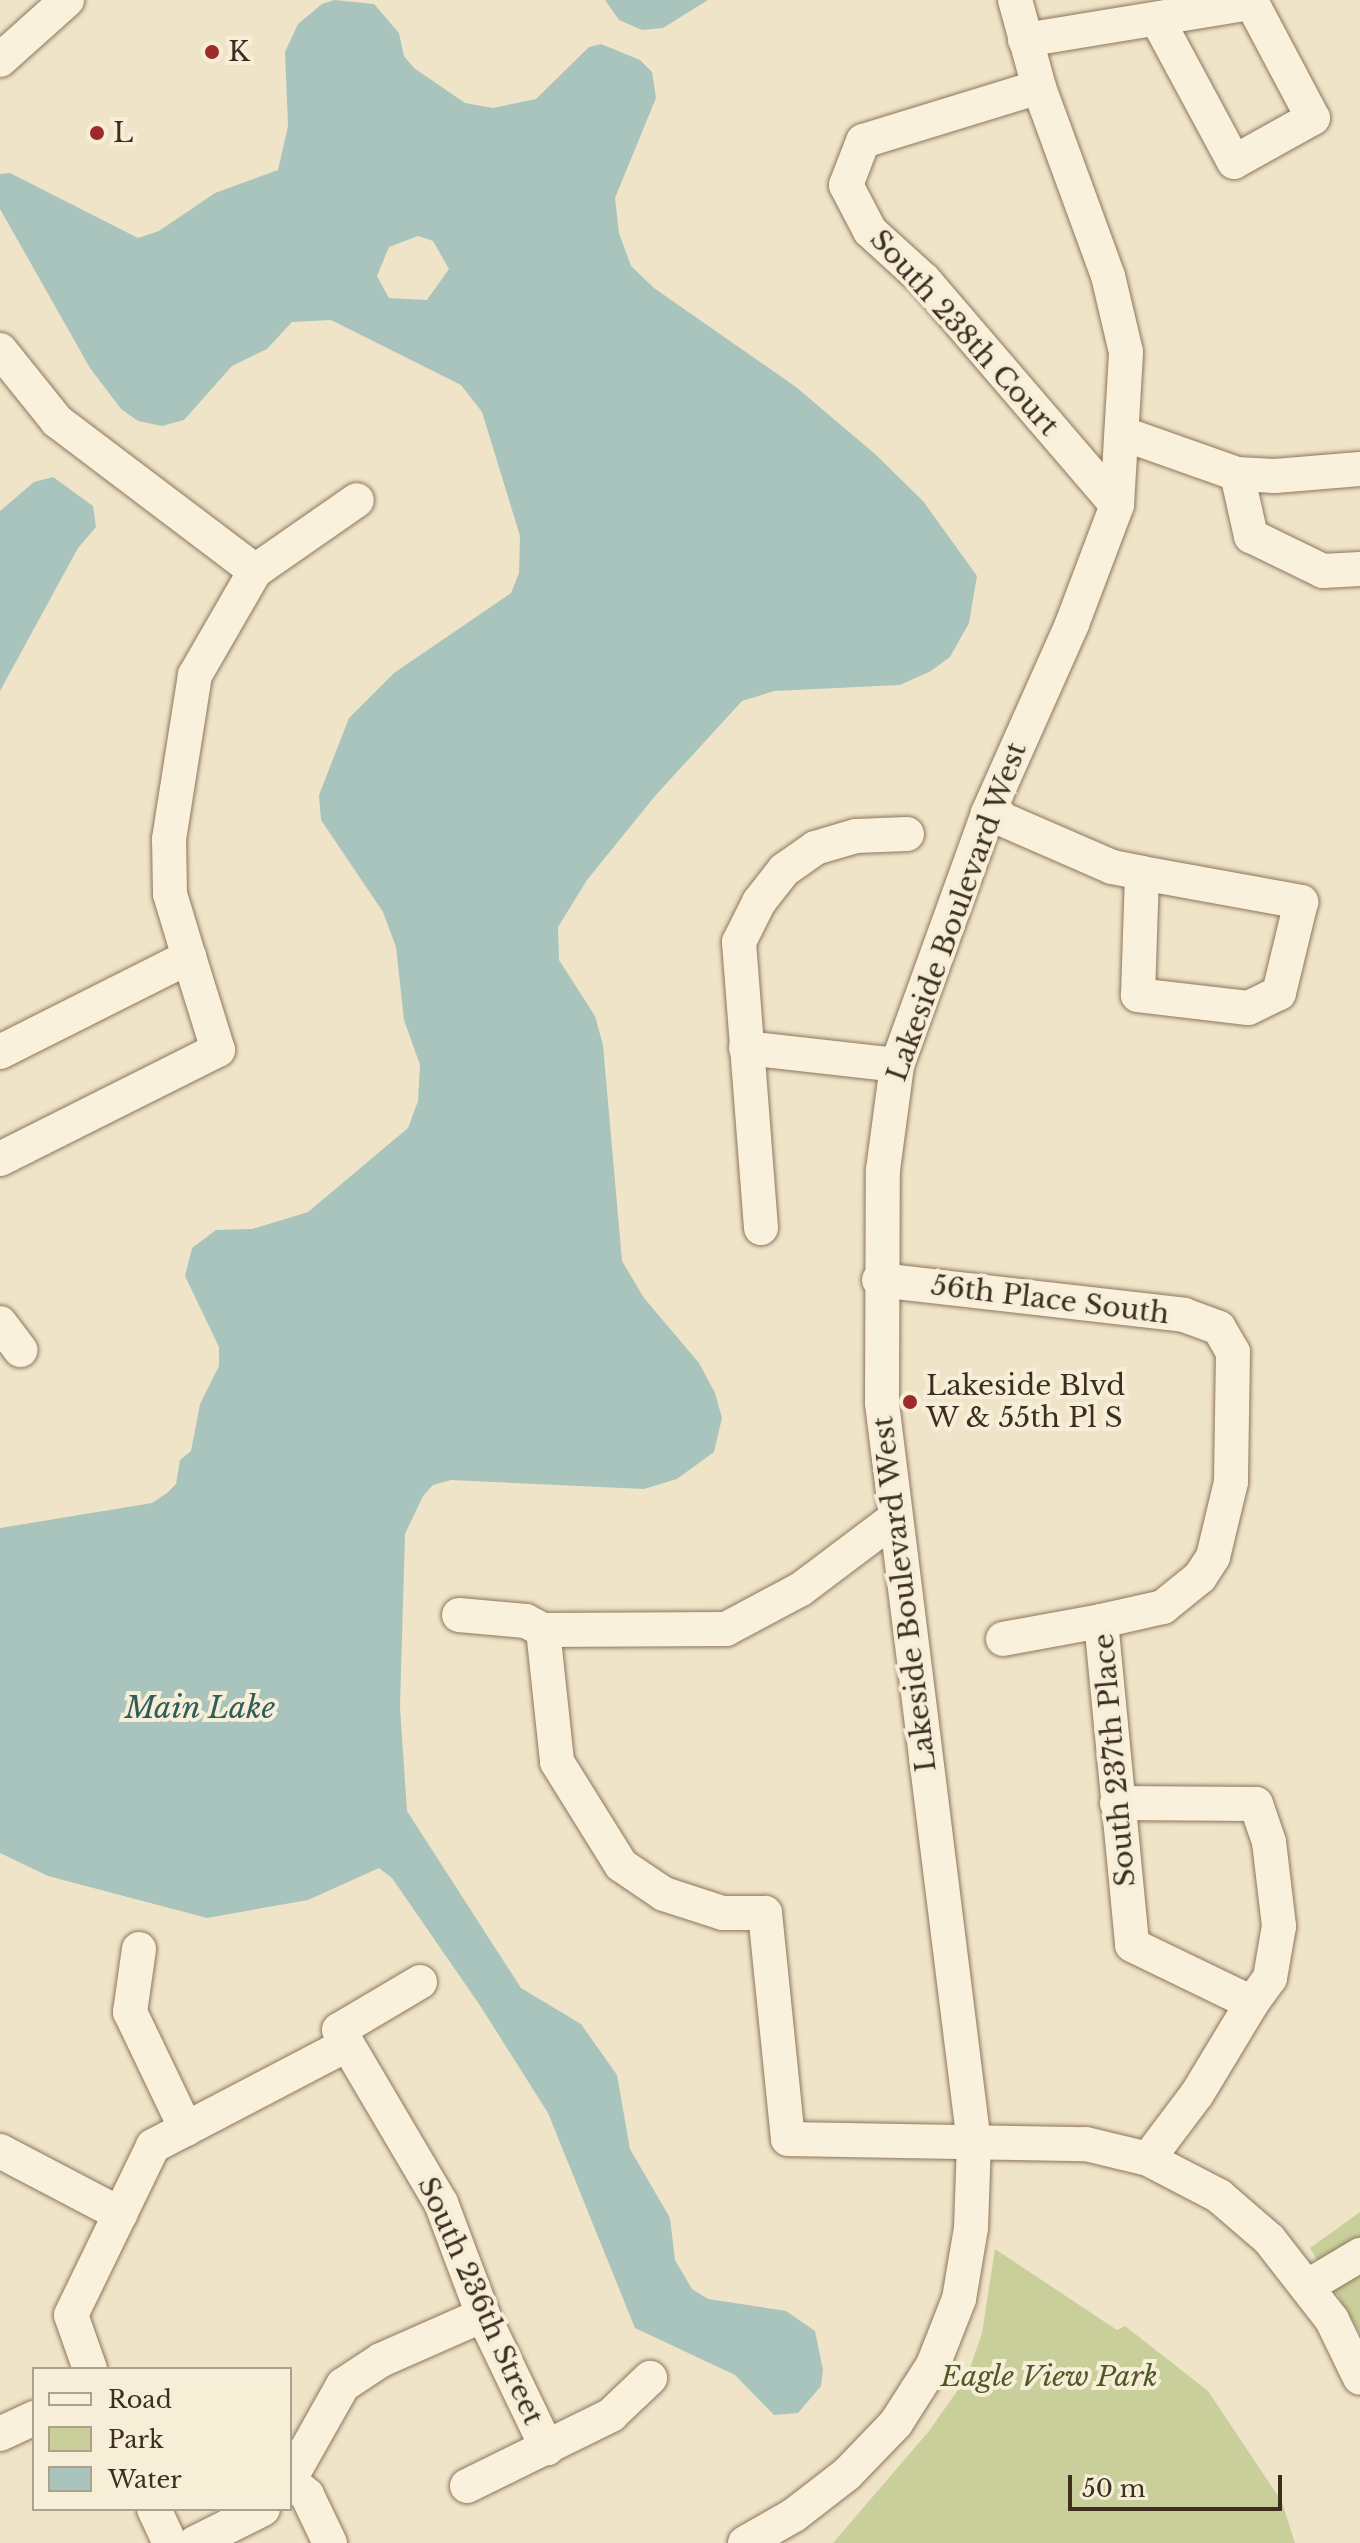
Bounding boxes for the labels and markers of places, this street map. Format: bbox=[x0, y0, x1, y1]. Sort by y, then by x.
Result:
place label: K bbox=[228, 35, 250, 69]
marker: K bbox=[203, 43, 221, 61]
place label: L bbox=[113, 116, 133, 150]
marker: L bbox=[88, 124, 106, 142]
place label: Lakeside Blvd W & 55th Pl S bbox=[926, 1369, 1125, 1435]
marker: Lakeside Blvd W & 55th Pl S bbox=[901, 1393, 919, 1411]

